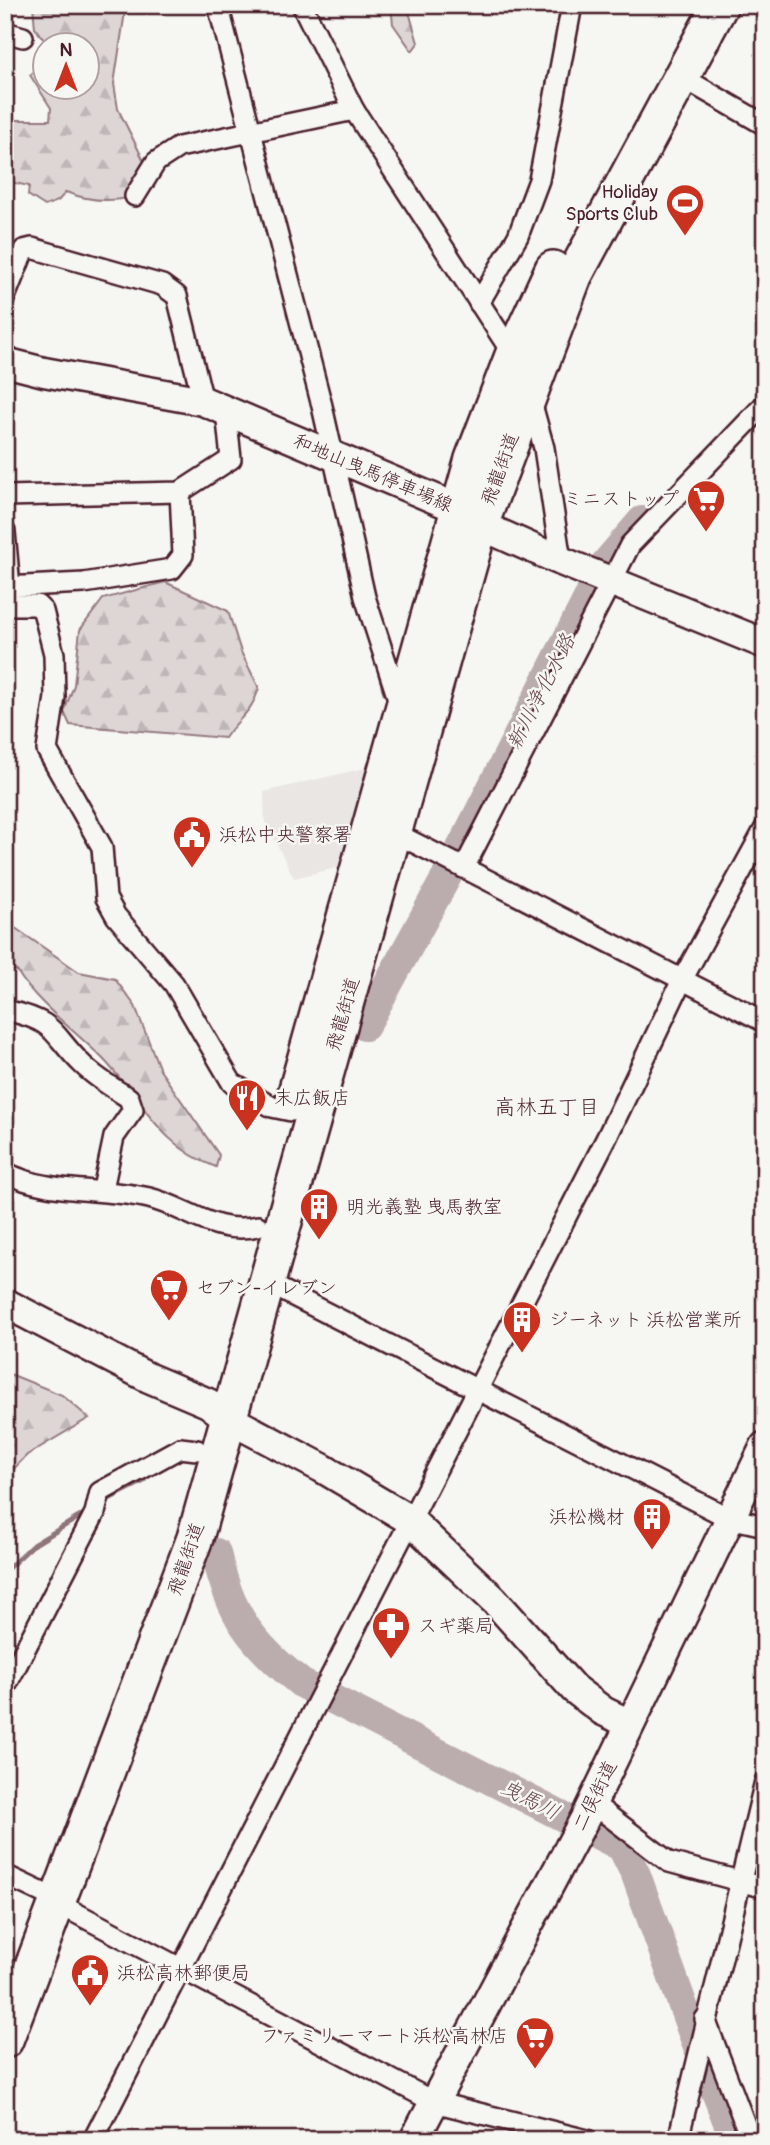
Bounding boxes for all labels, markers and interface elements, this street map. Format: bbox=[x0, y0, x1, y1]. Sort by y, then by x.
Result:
north arrow bbox=[32, 32, 102, 102]
text: N bbox=[60, 38, 73, 62]
place label: Holiday Sports Club bbox=[566, 180, 658, 226]
sports icon: Holiday Sports Club bbox=[664, 182, 706, 237]
street label: 和地山曳馬停車場線 bbox=[290, 429, 456, 517]
street label: 飛龍街道 bbox=[476, 429, 524, 509]
supermarket icon: ミニストップ bbox=[685, 478, 727, 533]
place label: ミニストップ bbox=[563, 487, 679, 511]
water label: 新川浄化水路 bbox=[500, 629, 582, 754]
public building icon: 浜松中央警察署 bbox=[171, 814, 213, 869]
place label: 浜松中央警察署 bbox=[219, 823, 352, 847]
street label: 飛龍街道 bbox=[321, 974, 365, 1054]
restaurant icon: 末広飯店 bbox=[226, 1077, 268, 1132]
place label: 末広飯店 bbox=[274, 1086, 350, 1110]
district label: 高林五丁目 bbox=[495, 1094, 600, 1121]
building icon: 明光義塾 曳馬教室 bbox=[298, 1186, 340, 1241]
place label: 明光義塾 曳馬教室 bbox=[346, 1195, 502, 1219]
supermarket icon: セブン-イレブン bbox=[148, 1267, 190, 1322]
place label: セブン-イレブン bbox=[196, 1276, 337, 1300]
building icon: ジーネット 浜松営業所 bbox=[501, 1299, 543, 1354]
place label: ジーネット 浜松営業所 bbox=[549, 1308, 742, 1332]
building icon: 浜松機材 bbox=[631, 1496, 673, 1551]
place label: 浜松機材 bbox=[549, 1505, 625, 1529]
street label: 飛龍街道 bbox=[162, 1519, 210, 1599]
pharmacy icon: スギ薬局 bbox=[370, 1605, 412, 1660]
place label: スギ薬局 bbox=[418, 1614, 494, 1638]
street label: 二俣街道 bbox=[568, 1757, 622, 1835]
water label: 曳馬川 bbox=[496, 1774, 564, 1826]
public building icon: 浜松高林郵便局 bbox=[69, 1952, 111, 2007]
place label: 浜松高林郵便局 bbox=[117, 1961, 250, 1985]
supermarket icon: ファミリーマート浜松高林店 bbox=[514, 2015, 556, 2070]
place label: ファミリーマート浜松高林店 bbox=[261, 2024, 508, 2048]

